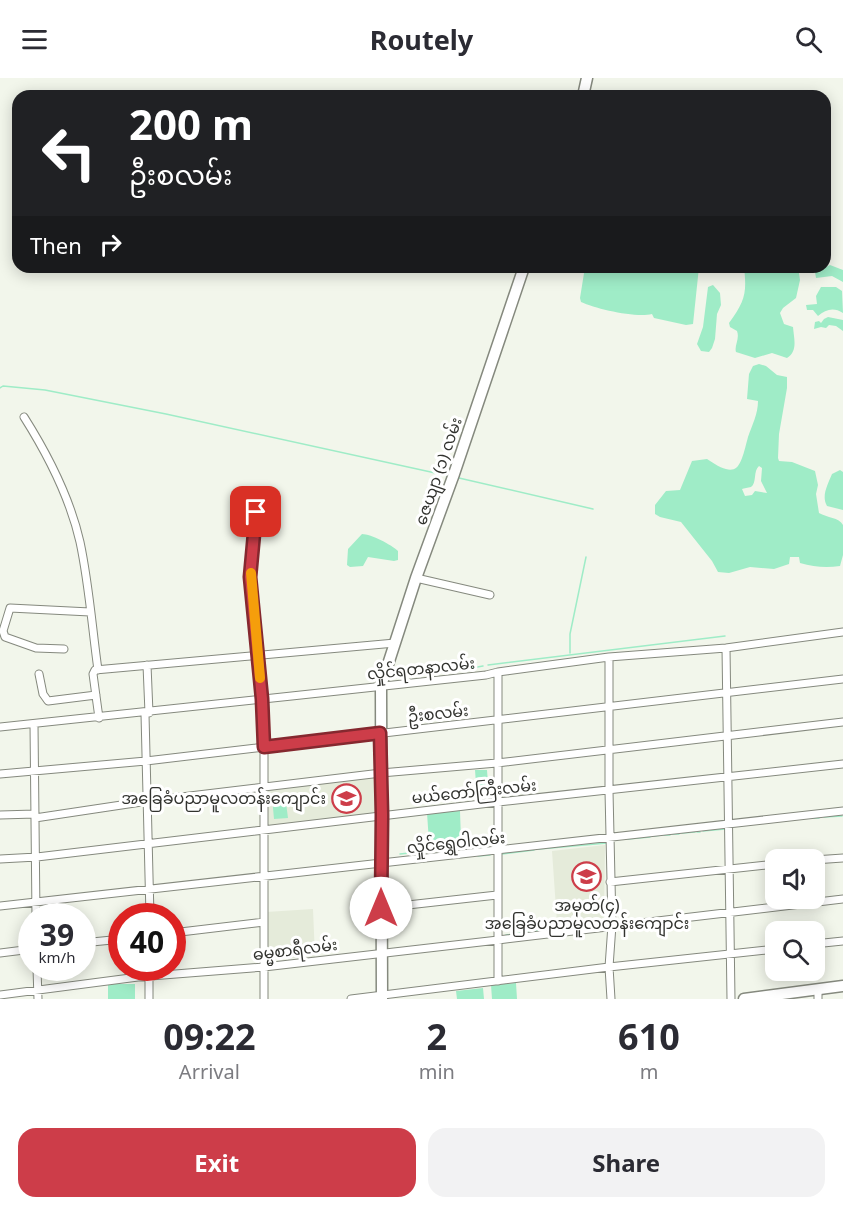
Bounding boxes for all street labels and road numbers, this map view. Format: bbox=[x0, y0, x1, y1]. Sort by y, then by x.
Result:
street label: ဇေယျာ (၁) လမ်း bbox=[409, 414, 470, 529]
street label: လှိုင်ရတနာလမ်း bbox=[366, 651, 476, 688]
street label: ဦးစလမ်း bbox=[406, 699, 470, 730]
street label: မယ်တော်ကြီးလမ်း bbox=[410, 773, 538, 811]
street label: လှိုင်ရွှေဝါလမ်း bbox=[406, 826, 507, 861]
street label: ဓမ္မစာရီလမ်း bbox=[251, 933, 339, 968]

